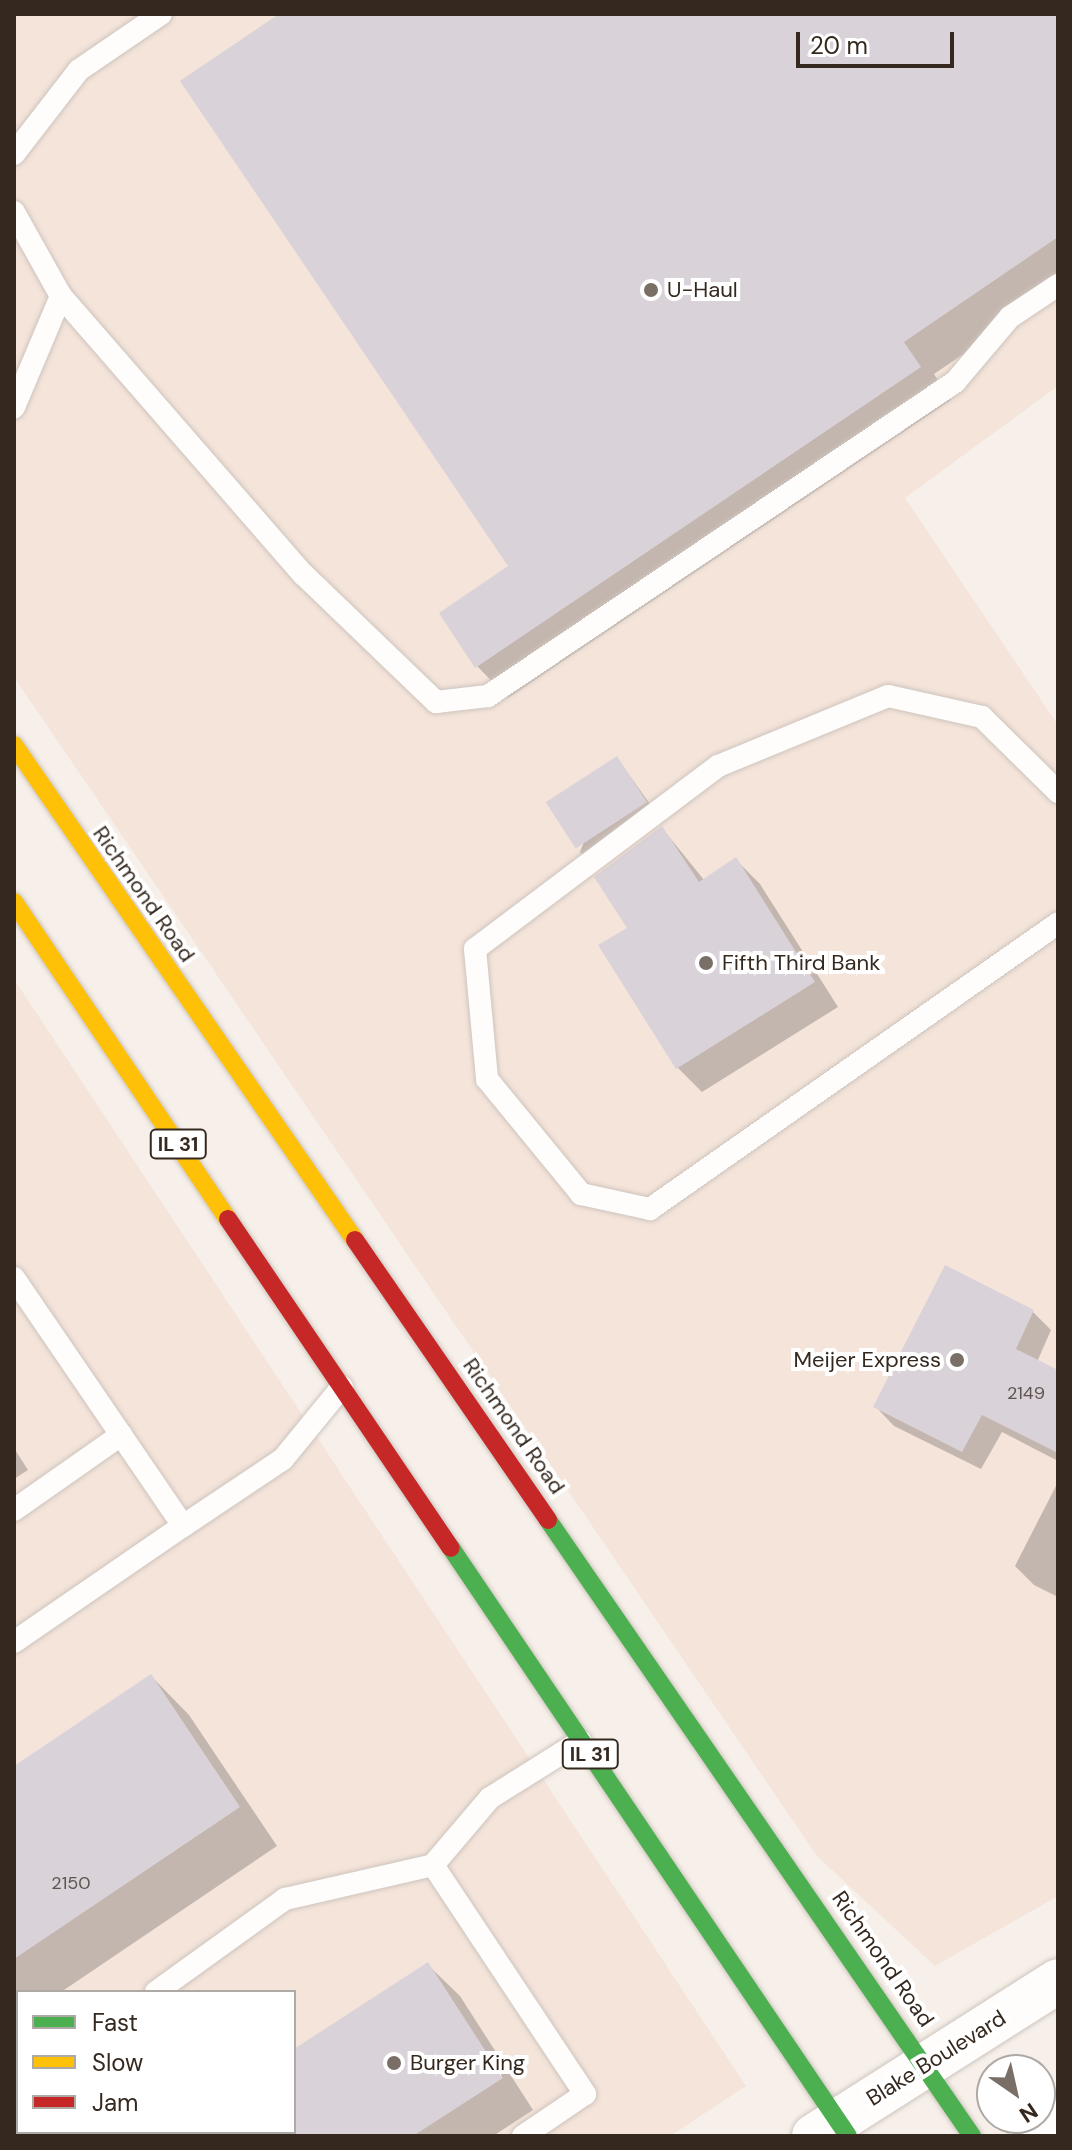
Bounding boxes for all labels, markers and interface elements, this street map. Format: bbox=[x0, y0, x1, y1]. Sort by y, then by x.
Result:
scale bar bbox=[800, 16, 958, 66]
text: 20 m bbox=[810, 30, 868, 61]
place label: U-Haul bbox=[667, 277, 738, 303]
marker: U-Haul bbox=[642, 281, 660, 299]
street label: Richmond Road bbox=[87, 821, 201, 967]
place label: Fifth Third Bank bbox=[722, 950, 880, 976]
marker: Fifth Third Bank bbox=[697, 954, 715, 972]
road number: IL 31 bbox=[148, 1128, 208, 1160]
place label: Meijer Express bbox=[793, 1347, 941, 1373]
marker: Meijer Express bbox=[948, 1351, 966, 1369]
street label: Richmond Road bbox=[457, 1353, 571, 1499]
house number: 2149 bbox=[1007, 1382, 1045, 1404]
road number: IL 31 bbox=[560, 1738, 620, 1770]
house number: 2150 bbox=[51, 1872, 91, 1894]
street label: Richmond Road bbox=[826, 1886, 940, 2032]
legend bbox=[16, 1990, 296, 2134]
street label: Blake Boulevard bbox=[862, 2005, 1010, 2111]
text: Fast bbox=[92, 2007, 138, 2038]
text: Slow bbox=[92, 2047, 143, 2078]
place label: Burger King bbox=[410, 2050, 525, 2076]
marker: Burger King bbox=[385, 2054, 403, 2072]
north arrow bbox=[976, 2054, 1056, 2134]
text: Jam bbox=[92, 2087, 138, 2118]
text: N bbox=[1014, 2096, 1043, 2129]

